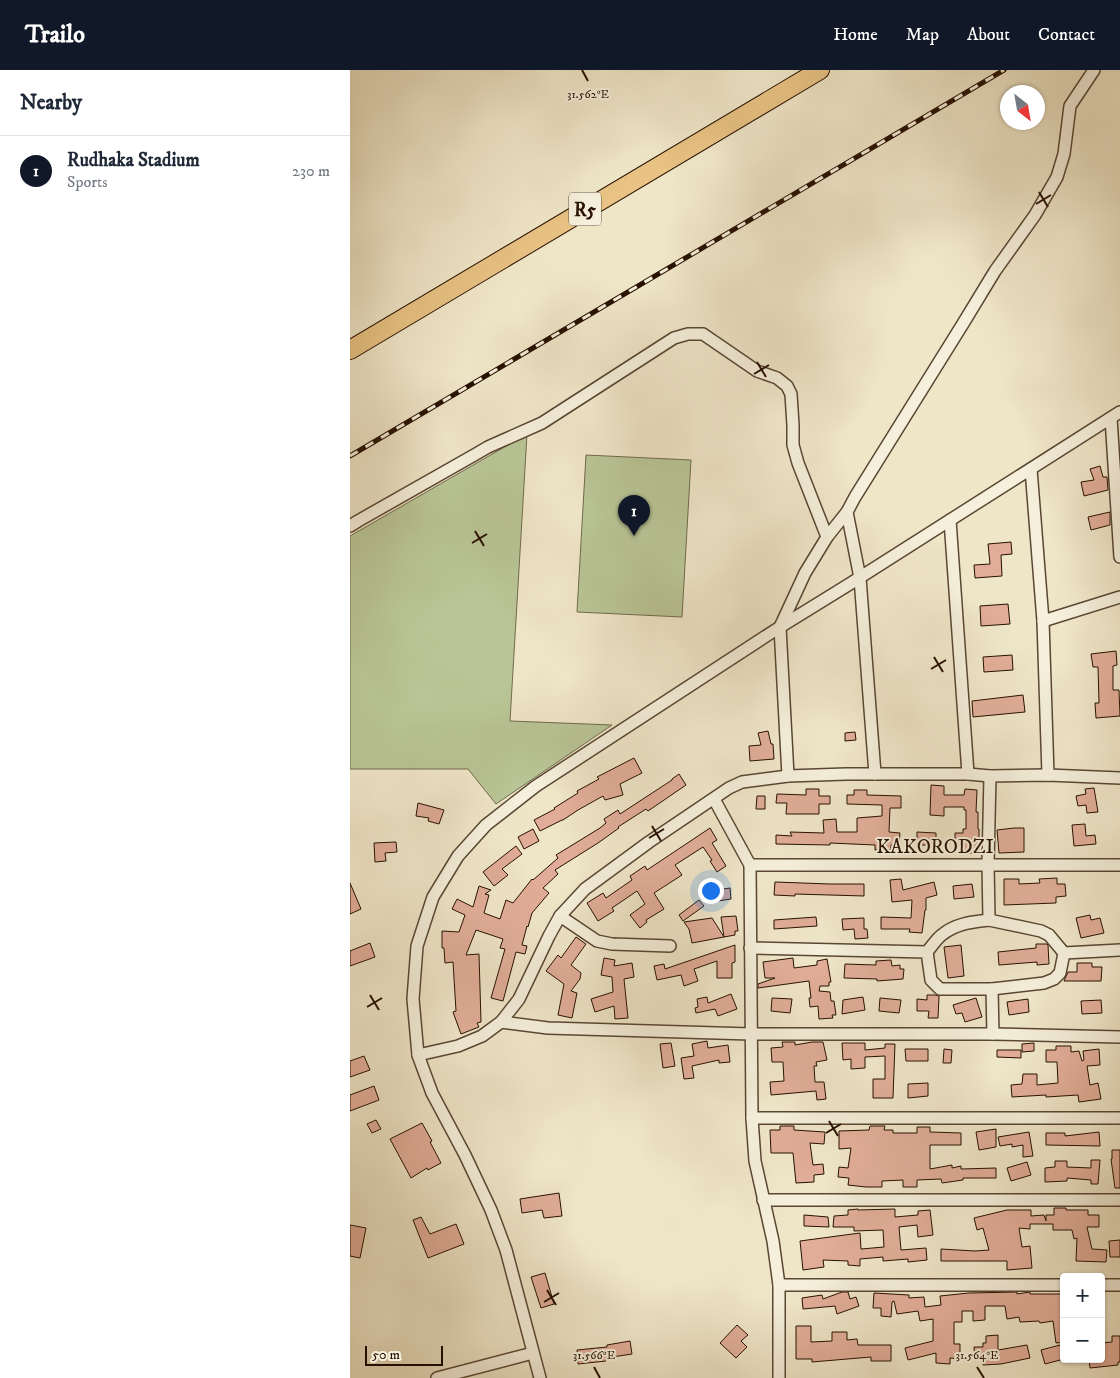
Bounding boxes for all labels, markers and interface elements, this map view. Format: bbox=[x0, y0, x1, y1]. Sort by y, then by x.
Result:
text: Trailo bbox=[25, 20, 85, 50]
text: Home bbox=[833, 24, 878, 46]
text: Map bbox=[906, 24, 939, 46]
text: About bbox=[967, 24, 1010, 46]
text: Contact bbox=[1038, 24, 1095, 46]
north arrow bbox=[1000, 85, 1045, 130]
text: 31.562°E bbox=[567, 87, 610, 102]
text: Nearby bbox=[20, 90, 82, 116]
text: Rudhaka Stadium bbox=[67, 149, 200, 172]
text: 1 bbox=[33, 161, 39, 181]
text: 230 m bbox=[292, 161, 330, 181]
text: Sports bbox=[67, 172, 108, 192]
road number: R5 bbox=[569, 192, 601, 226]
pin: 1 bbox=[618, 495, 650, 536]
street label: KAKORODZI bbox=[876, 835, 994, 860]
your location bbox=[698, 878, 724, 904]
map controls bbox=[1060, 1273, 1105, 1363]
button: + bbox=[1060, 1273, 1105, 1318]
button: − bbox=[1060, 1318, 1105, 1363]
scale bar bbox=[365, 1343, 442, 1366]
text: 50 m bbox=[372, 1346, 400, 1364]
text: 31.566°E bbox=[573, 1348, 616, 1363]
text: 31.564°E bbox=[955, 1348, 999, 1363]

